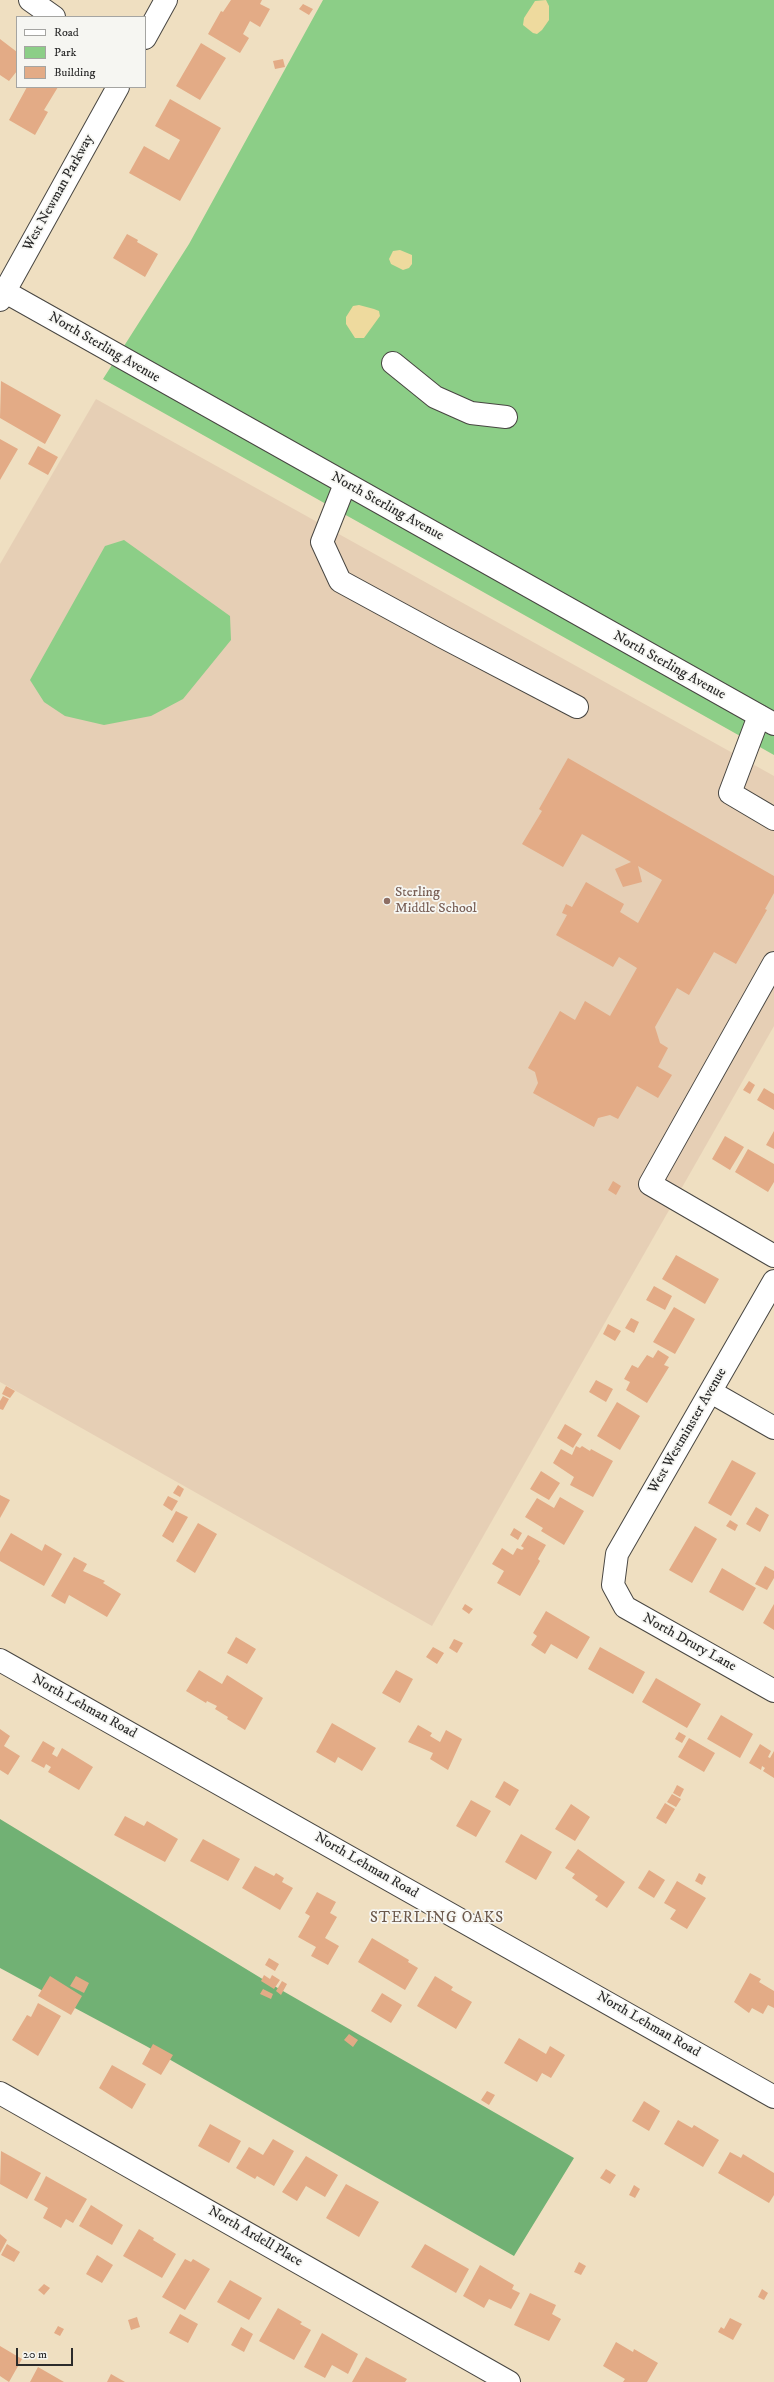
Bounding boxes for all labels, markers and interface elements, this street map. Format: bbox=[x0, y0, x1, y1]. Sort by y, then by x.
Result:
legend bbox=[16, 16, 146, 88]
text: Road bbox=[54, 25, 79, 40]
text: Park bbox=[54, 45, 76, 60]
text: Building bbox=[54, 65, 95, 80]
street label: West Newman Parkway bbox=[20, 132, 98, 254]
street label: North Sterling Avenue bbox=[45, 309, 163, 387]
street label: North Sterling Avenue bbox=[328, 469, 446, 545]
street label: North Sterling Avenue bbox=[610, 628, 728, 704]
place label: Sterling Middle School bbox=[395, 885, 477, 918]
marker: Sterling Middle School bbox=[382, 896, 392, 906]
street label: West Westminster Avenue bbox=[645, 1365, 731, 1497]
street label: North Drury Lane bbox=[639, 1610, 739, 1676]
street label: North Lehman Road bbox=[29, 1671, 139, 1743]
street label: North Lehman Road bbox=[311, 1829, 421, 1903]
district label: STERLING OAKS bbox=[370, 1910, 504, 1928]
street label: North Lehman Road bbox=[593, 1988, 703, 2062]
street label: North Ardell Place bbox=[205, 2203, 305, 2271]
scale bar bbox=[18, 2340, 75, 2366]
text: 20 m bbox=[23, 2347, 47, 2362]

